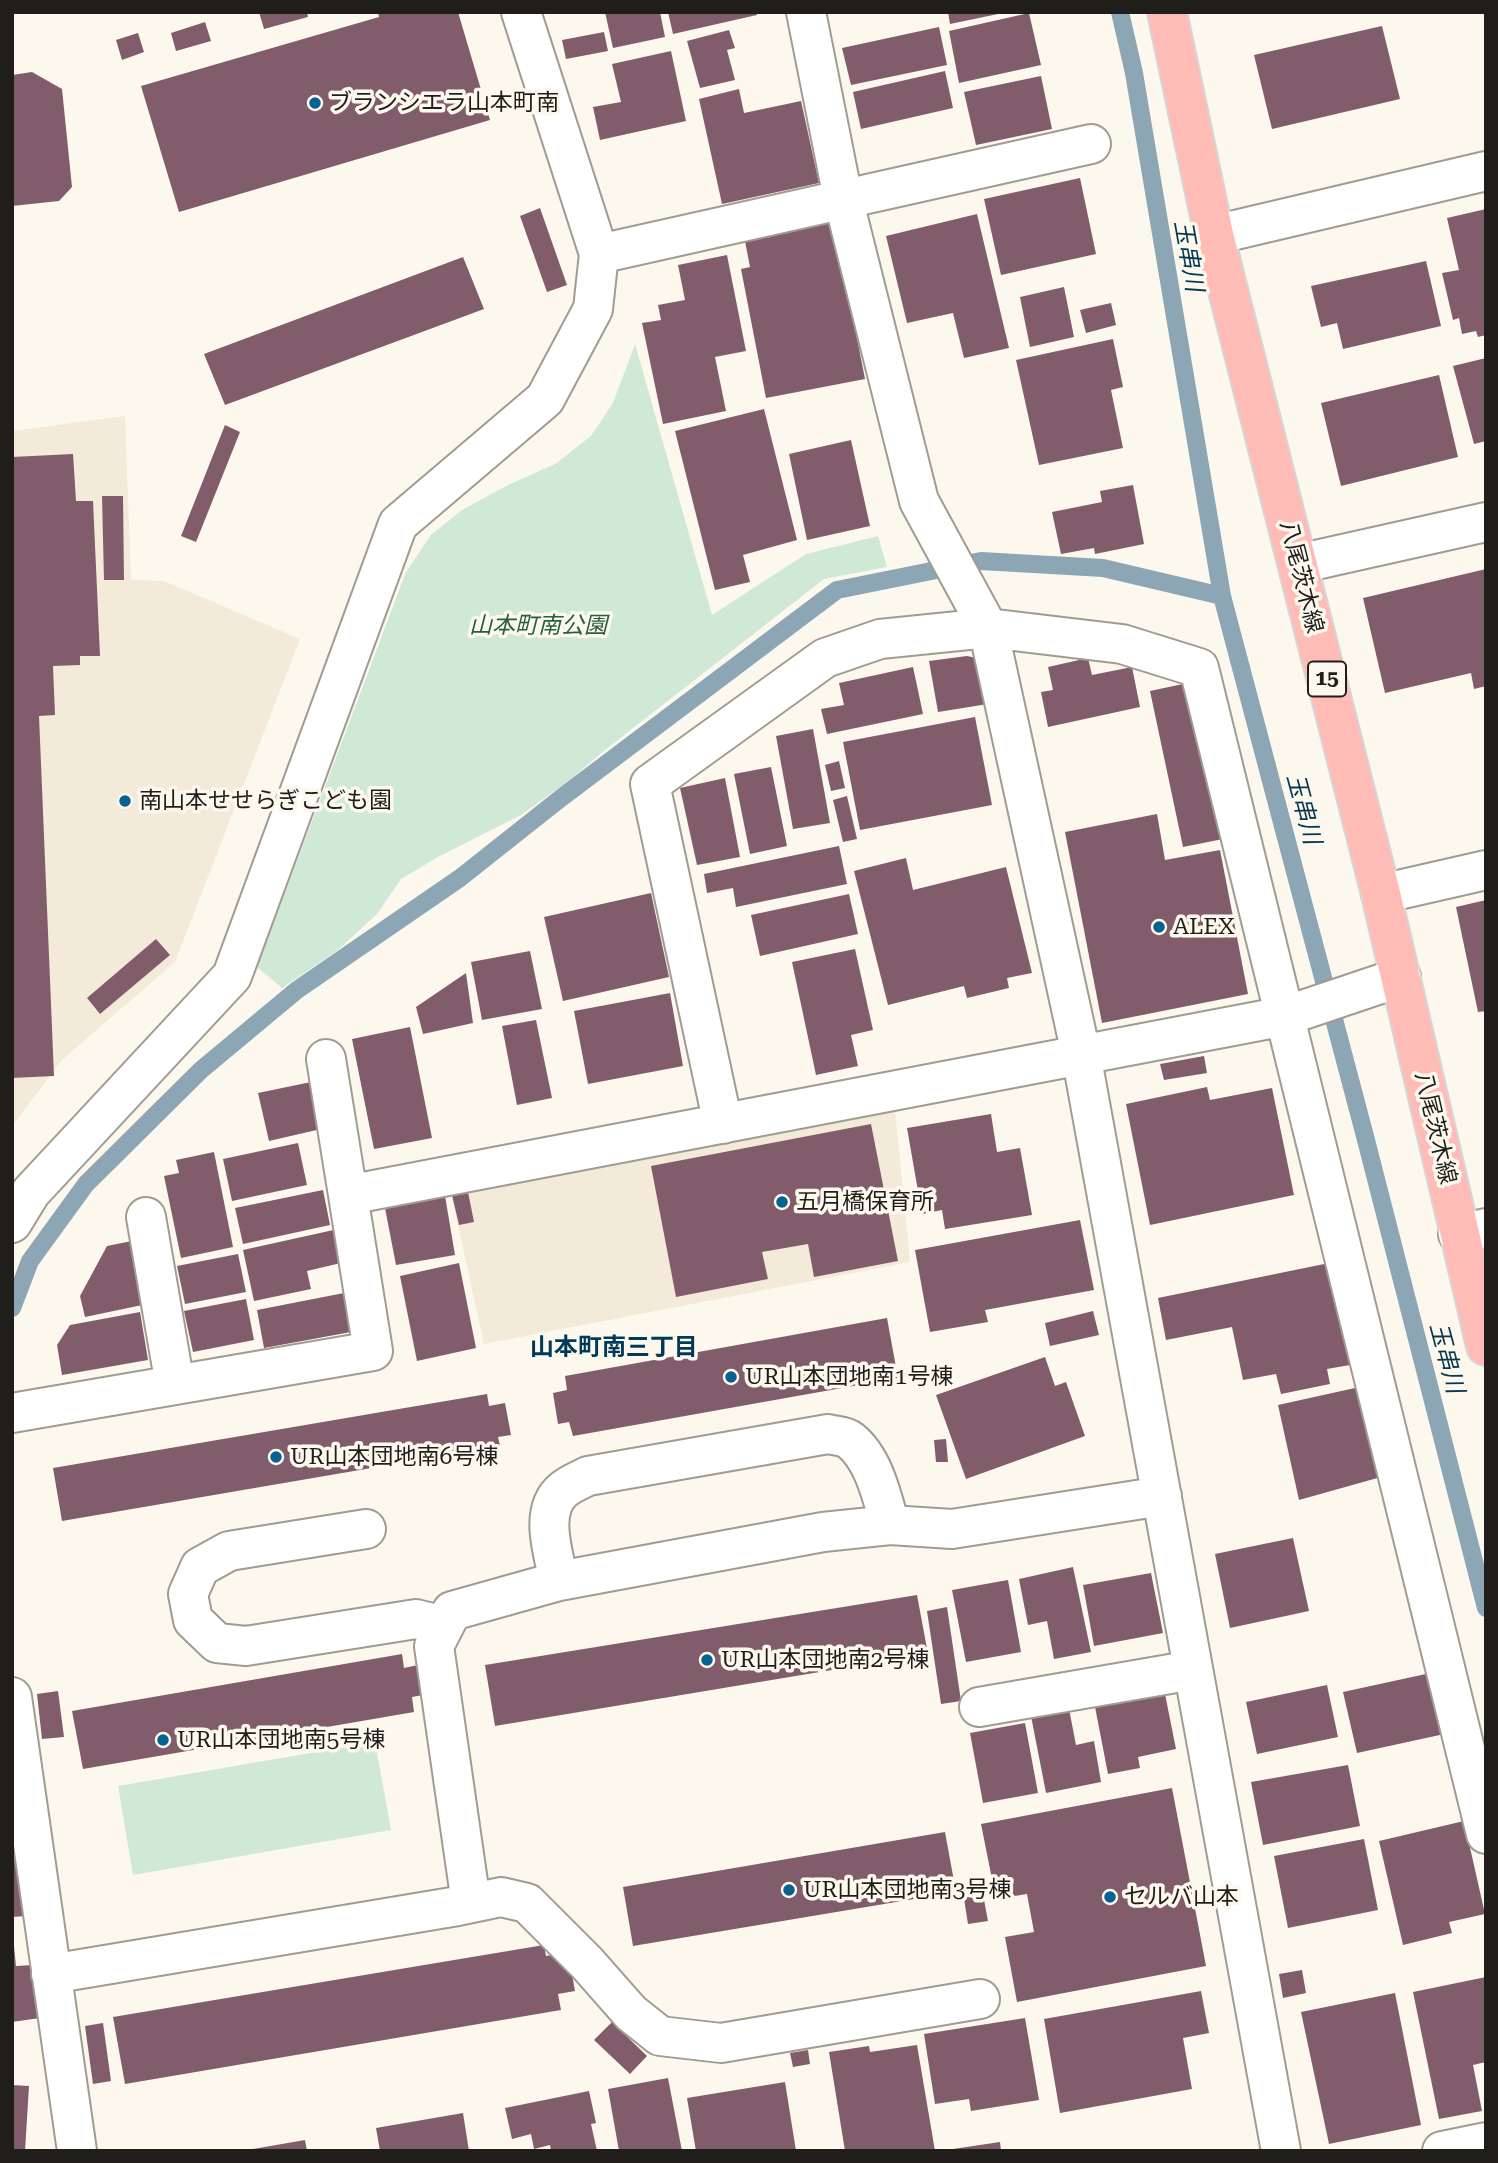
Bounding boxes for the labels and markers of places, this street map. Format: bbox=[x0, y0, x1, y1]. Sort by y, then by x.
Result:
place label: ブランシエラ山本町南 bbox=[329, 89, 559, 117]
marker: ブランシエラ山本町南 bbox=[307, 95, 323, 111]
place label: 南山本せせらぎこども園 bbox=[139, 787, 392, 815]
marker: 南山本せせらぎこども園 bbox=[117, 793, 133, 809]
place label: ALEX bbox=[1173, 913, 1235, 941]
marker: ALEX bbox=[1151, 919, 1167, 935]
place label: 五月橋保育所 bbox=[796, 1188, 934, 1216]
marker: 五月橋保育所 bbox=[774, 1194, 790, 1210]
place label: UR山本団地南1号棟 bbox=[745, 1363, 953, 1391]
marker: UR山本団地南1号棟 bbox=[723, 1369, 739, 1385]
place label: UR山本団地南6号棟 bbox=[290, 1443, 498, 1471]
marker: UR山本団地南6号棟 bbox=[268, 1449, 284, 1465]
place label: UR山本団地南2号棟 bbox=[721, 1646, 929, 1674]
marker: UR山本団地南2号棟 bbox=[699, 1652, 715, 1668]
place label: UR山本団地南5号棟 bbox=[177, 1726, 385, 1754]
marker: UR山本団地南5号棟 bbox=[155, 1732, 171, 1748]
place label: UR山本団地南3号棟 bbox=[803, 1876, 1011, 1904]
marker: UR山本団地南3号棟 bbox=[781, 1882, 797, 1898]
place label: セルバ山本 bbox=[1124, 1883, 1239, 1911]
marker: セルバ山本 bbox=[1102, 1889, 1118, 1905]

